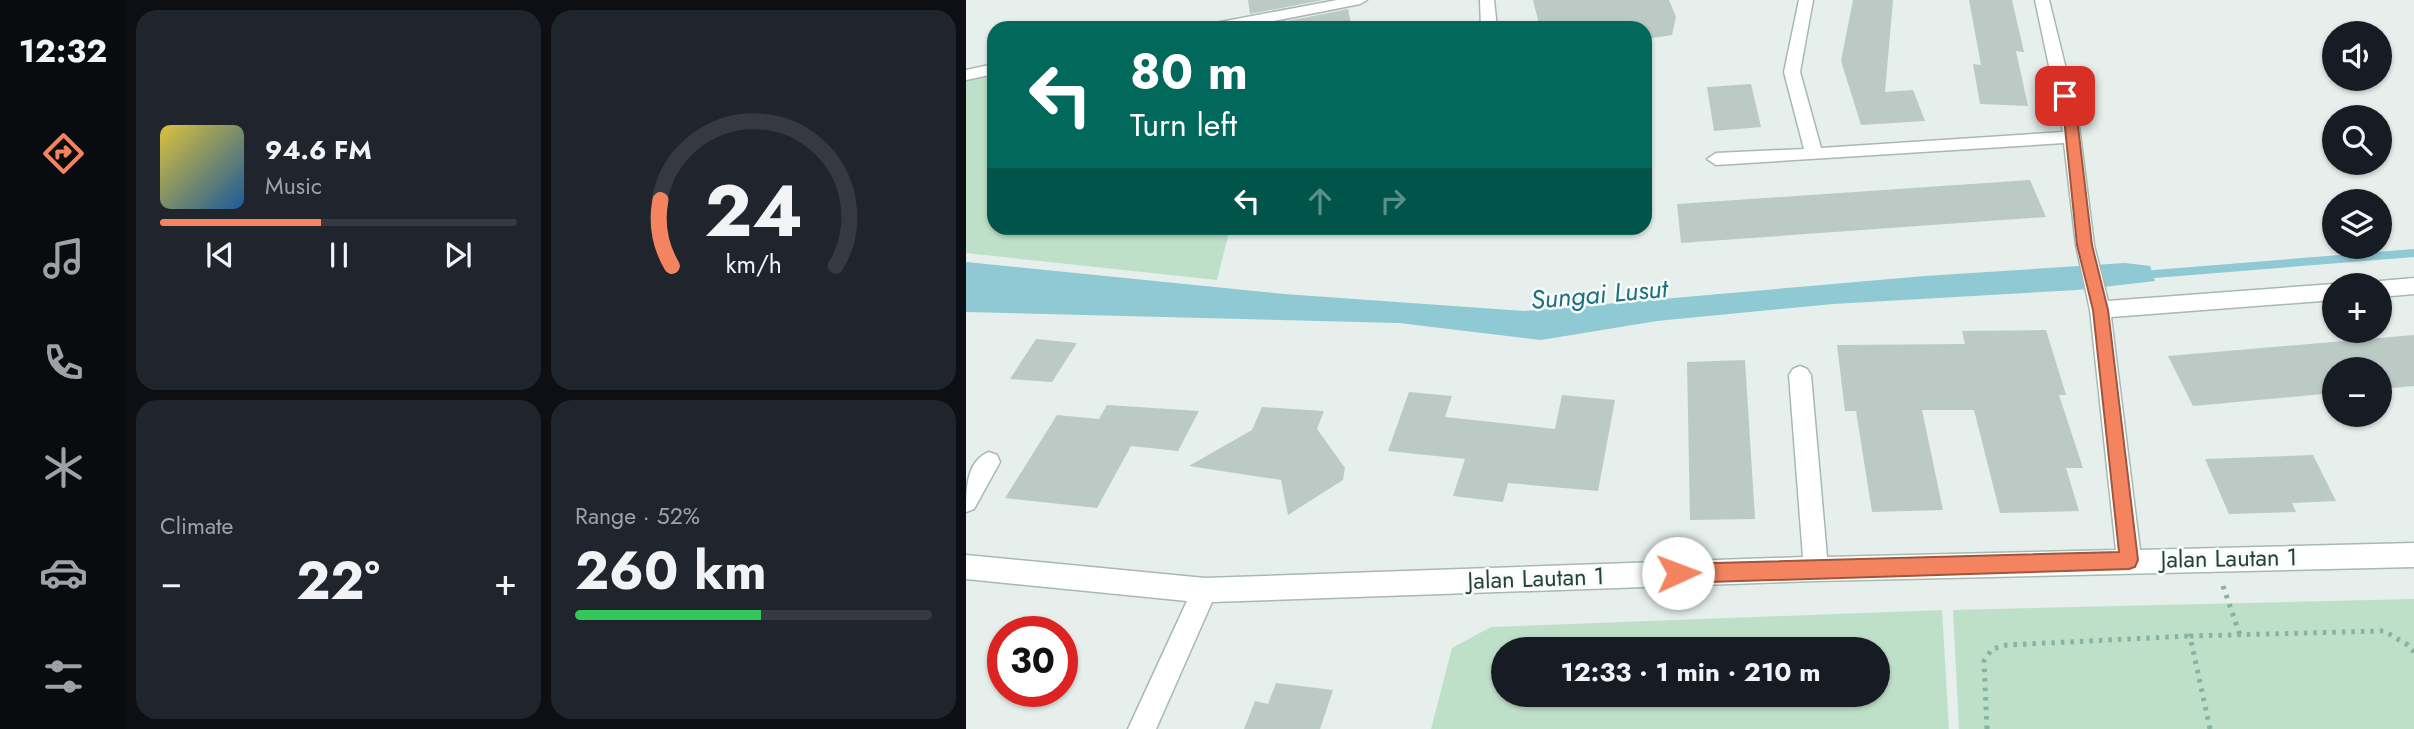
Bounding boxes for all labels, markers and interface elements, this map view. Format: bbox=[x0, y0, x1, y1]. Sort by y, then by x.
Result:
map controls bbox=[2322, 21, 2392, 427]
button: sound bbox=[2322, 21, 2392, 91]
text: 12:32 bbox=[19, 28, 107, 74]
text: 80 m bbox=[1130, 37, 1248, 107]
icon: left bbox=[1015, 49, 1106, 140]
pin bbox=[2035, 66, 2095, 126]
icon: arrive bbox=[2046, 77, 2084, 115]
text: Turn left bbox=[1130, 102, 1237, 148]
button: search bbox=[2322, 105, 2392, 175]
icon: directions bbox=[39, 129, 88, 178]
text: 94.6 FM bbox=[265, 131, 372, 169]
text: 24 bbox=[704, 158, 803, 263]
text: Music bbox=[265, 169, 322, 203]
icon: left bbox=[1228, 182, 1266, 220]
icon: ahead bbox=[1301, 182, 1339, 220]
icon: right bbox=[1374, 182, 1412, 220]
button: layers bbox=[2322, 189, 2392, 259]
icon: music bbox=[39, 234, 88, 283]
icon: previous bbox=[201, 236, 239, 274]
icon: pause bbox=[320, 236, 358, 274]
icon: next bbox=[439, 236, 477, 274]
text: km/h bbox=[725, 246, 782, 282]
water label: Sungai Lusut bbox=[1529, 269, 1671, 319]
button: + bbox=[2322, 273, 2392, 343]
icon: phone bbox=[39, 338, 88, 387]
button: − bbox=[2322, 357, 2392, 427]
icon: climate bbox=[39, 443, 88, 492]
text: Range · 52% bbox=[575, 499, 700, 533]
text: Climate bbox=[160, 509, 233, 543]
text: 260 km bbox=[575, 533, 767, 609]
position arrow bbox=[1641, 536, 1715, 610]
street label: Jalan Lautan 1 bbox=[2157, 539, 2298, 577]
text: 22° bbox=[296, 543, 380, 619]
icon: car bbox=[39, 548, 88, 597]
text: − bbox=[160, 554, 182, 609]
text: + bbox=[494, 554, 517, 609]
street label: Jalan Lautan 1 bbox=[1464, 558, 1605, 598]
speed limit sign: 30 bbox=[987, 616, 1078, 707]
icon: filters bbox=[39, 652, 88, 701]
text: 12:33 · 1 min · 210 m bbox=[1560, 653, 1821, 691]

